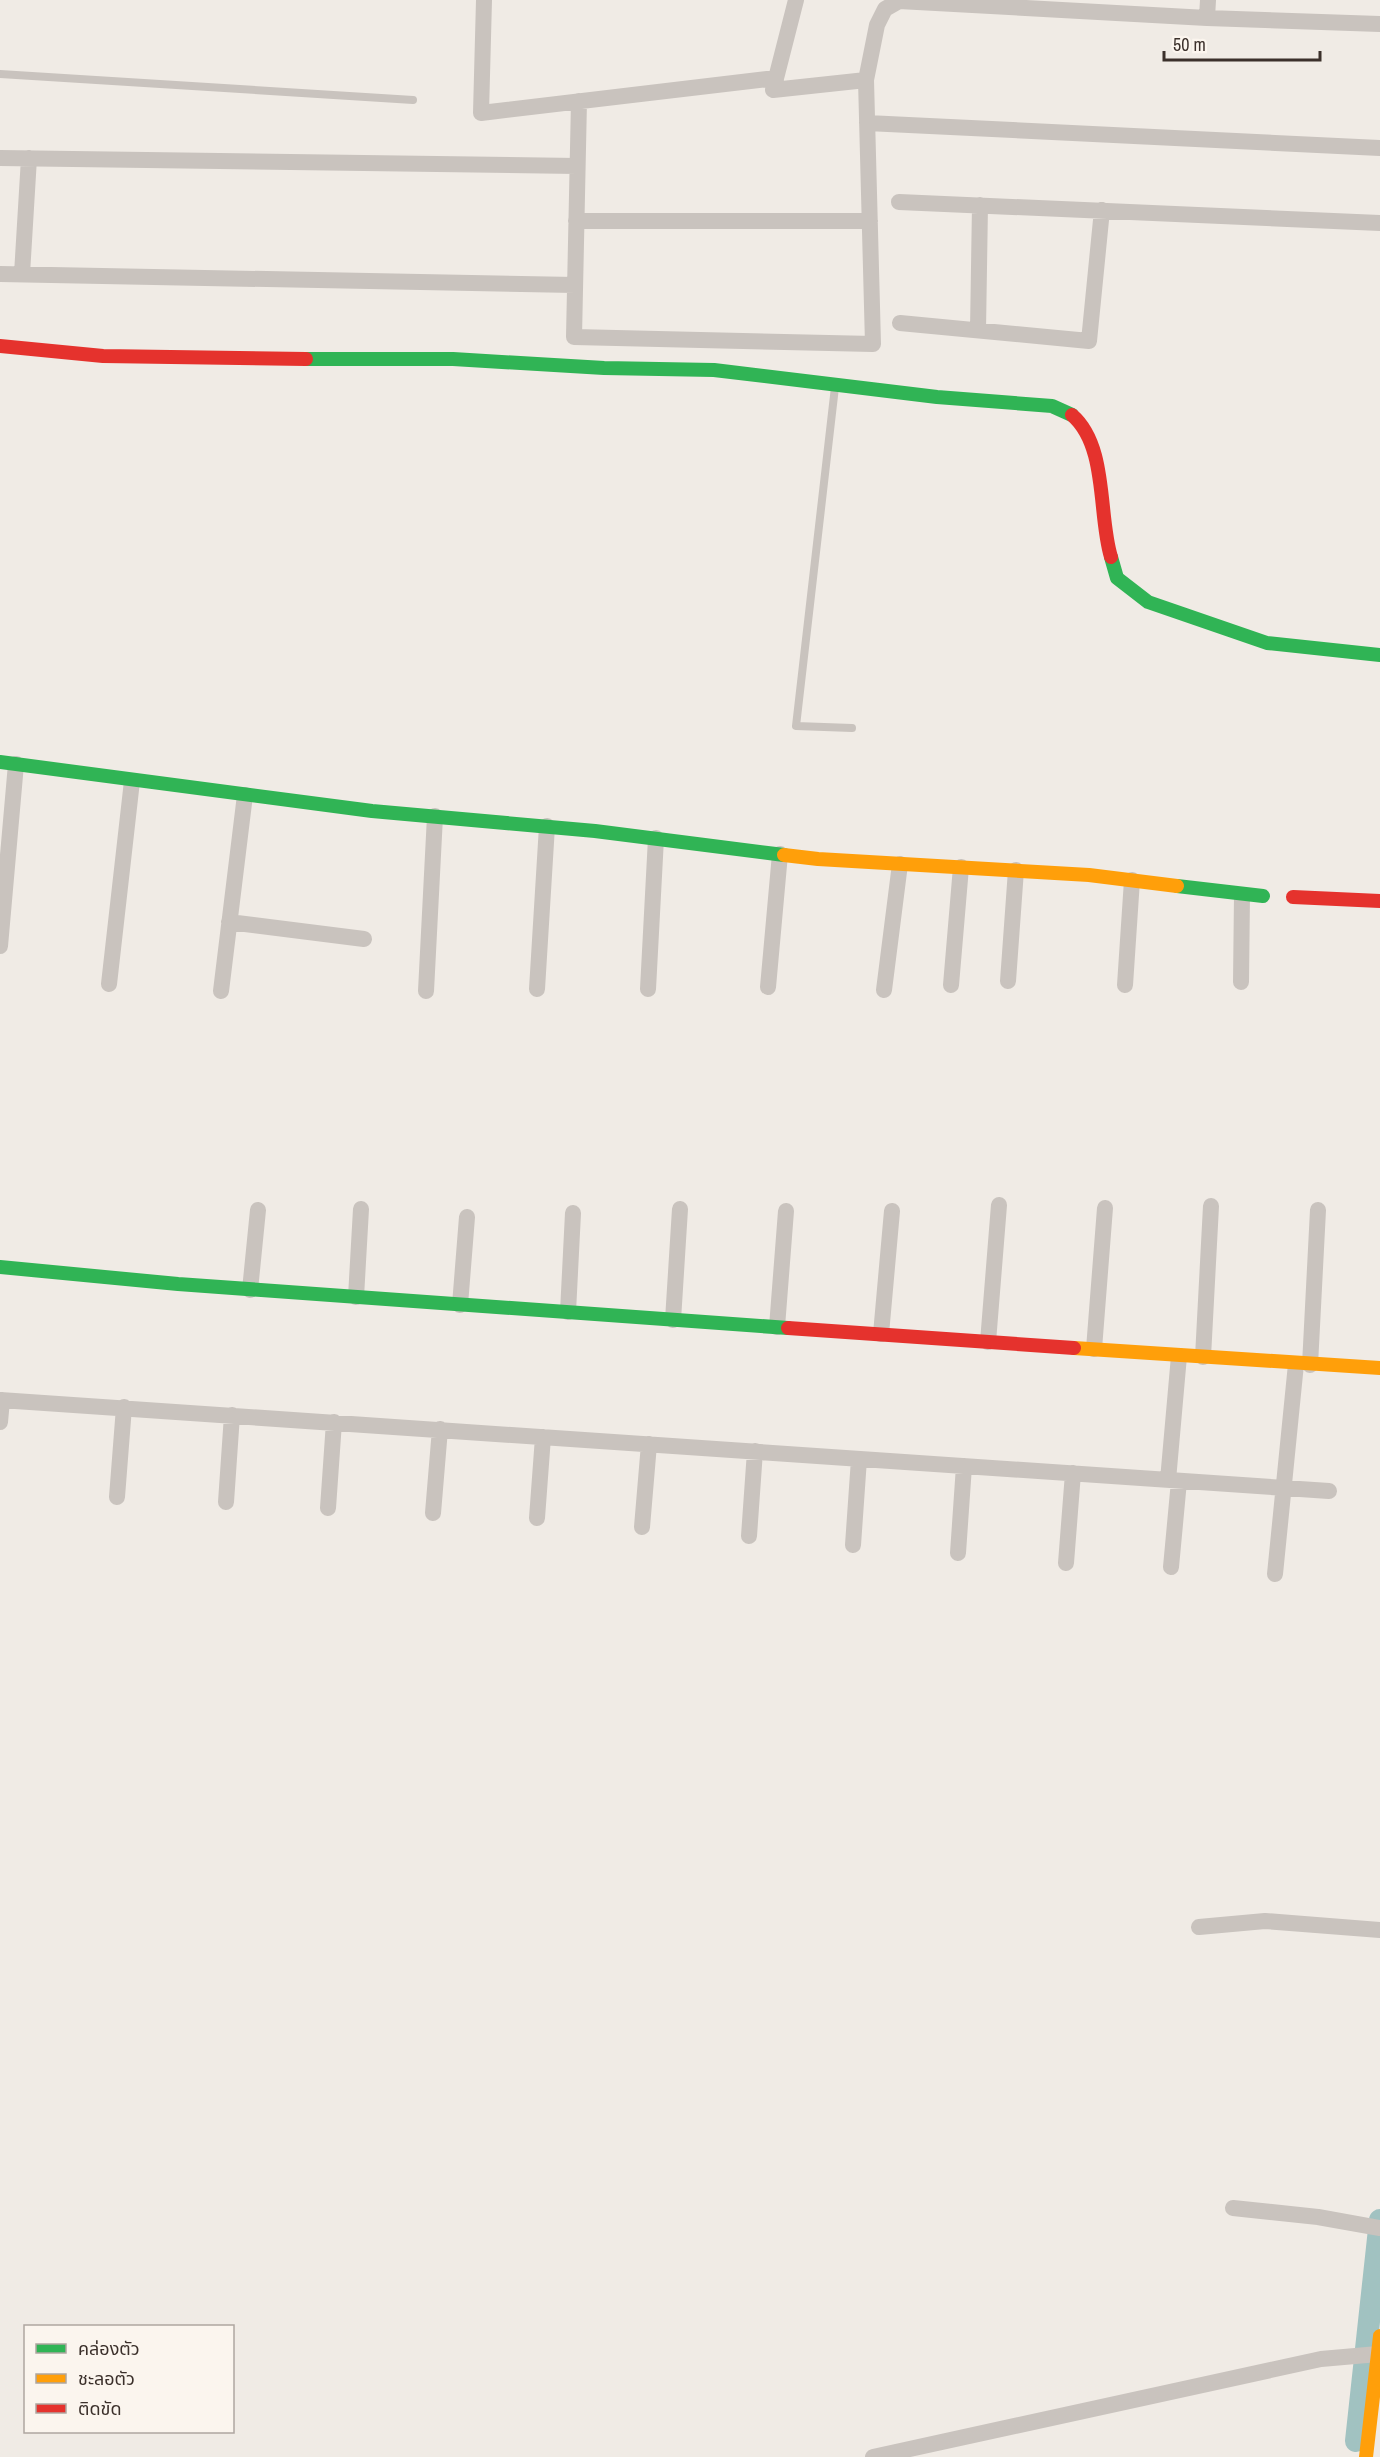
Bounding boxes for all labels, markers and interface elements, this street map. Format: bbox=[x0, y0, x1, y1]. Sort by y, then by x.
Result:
scale bar bbox=[1164, 24, 1320, 62]
text: 50 m bbox=[1173, 32, 1206, 57]
legend bbox=[24, 2325, 234, 2433]
text: คล่องตัว bbox=[78, 2336, 140, 2361]
text: ชะลอตัว bbox=[78, 2366, 135, 2391]
text: ติดขัด bbox=[78, 2396, 121, 2421]

